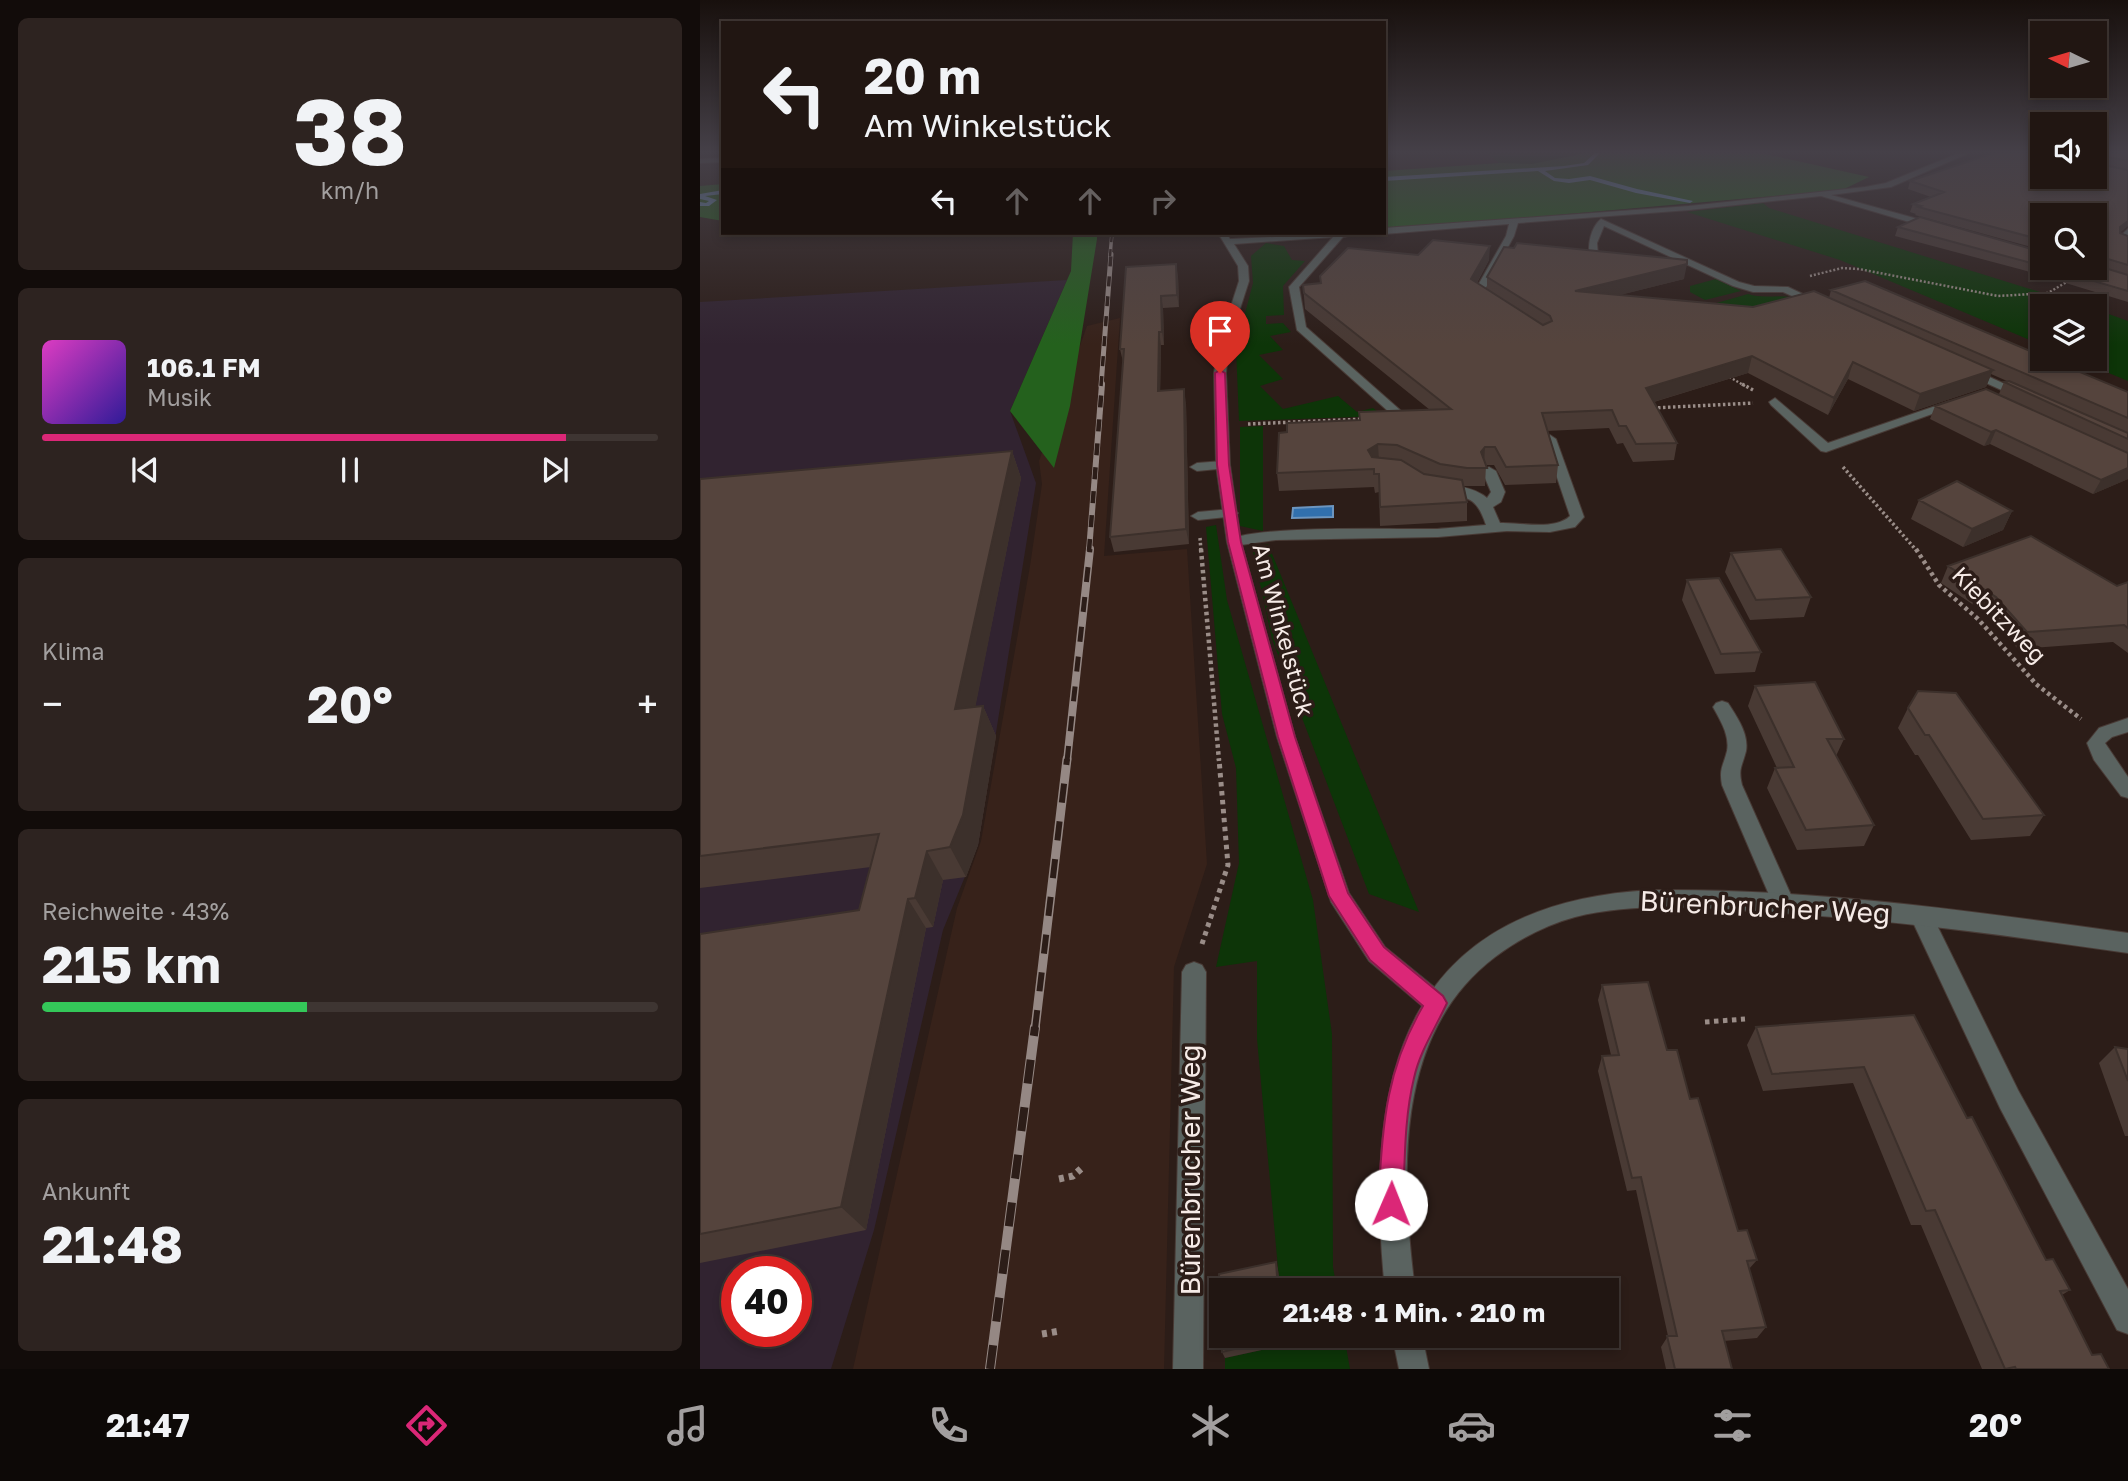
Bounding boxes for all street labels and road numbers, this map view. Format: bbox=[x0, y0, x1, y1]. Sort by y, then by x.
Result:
street label: Am Winkelstück bbox=[1247, 540, 1321, 719]
street label: Kiebitzweg bbox=[1947, 560, 2053, 668]
street label: Bürenbrucher Weg bbox=[1639, 883, 1891, 930]
street label: Bürenbrucher Weg bbox=[1173, 1045, 1206, 1295]

